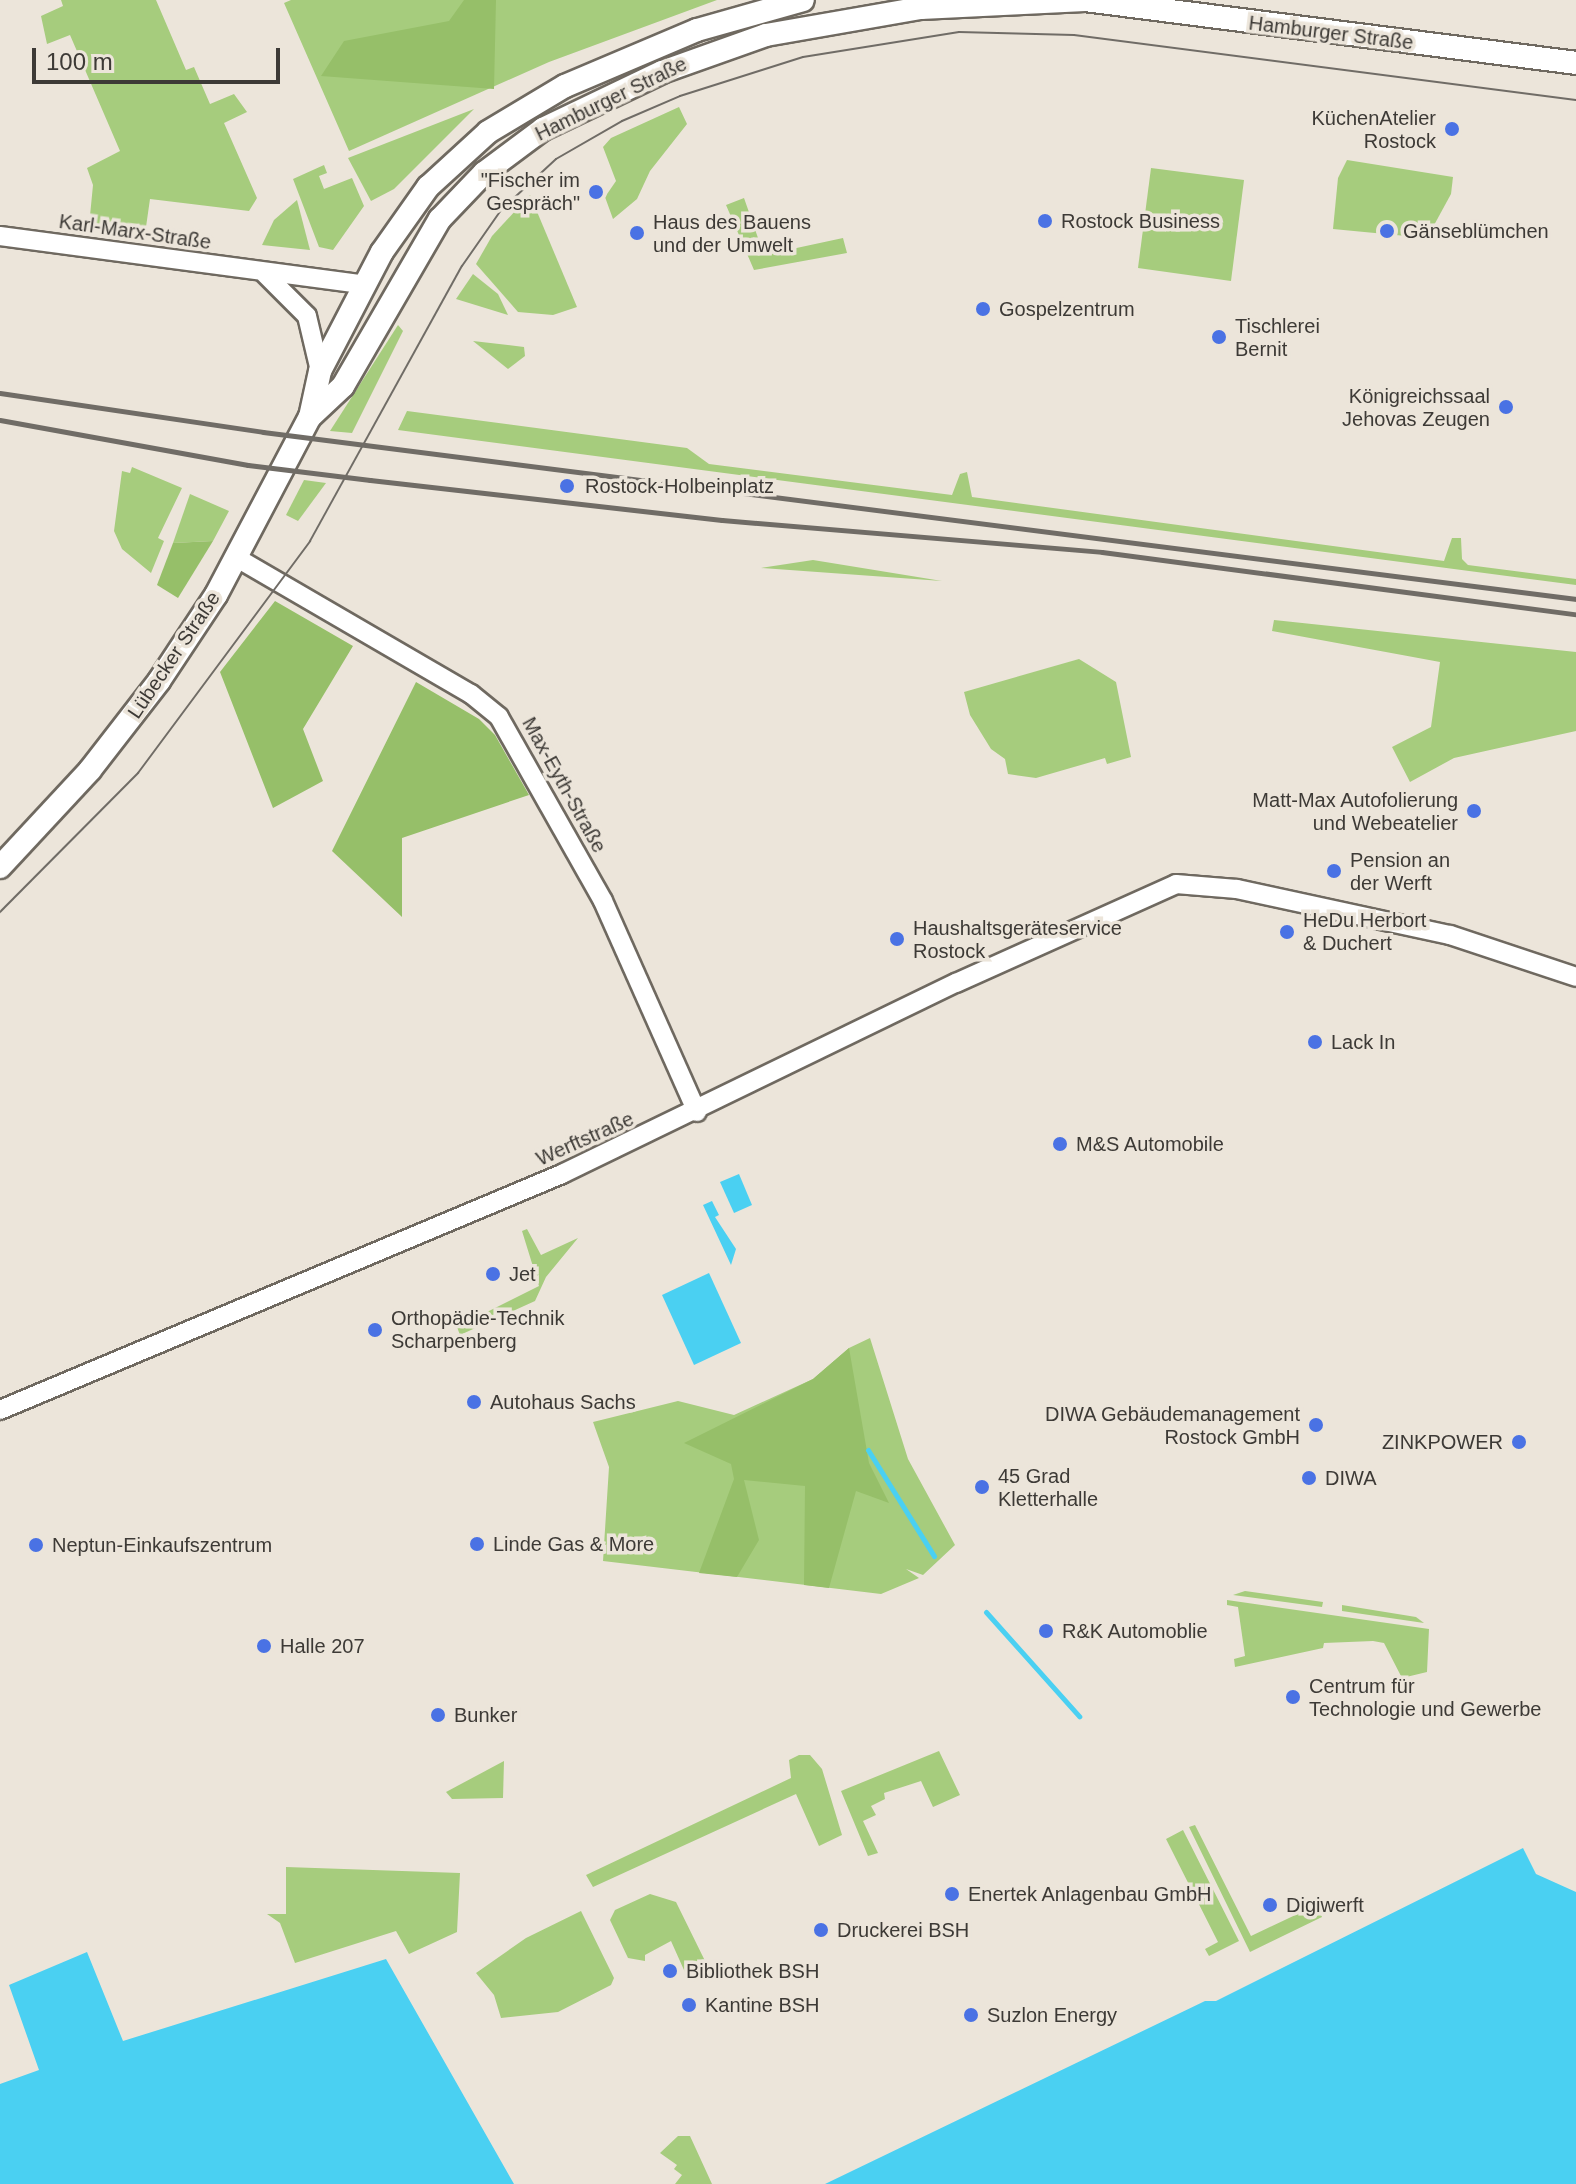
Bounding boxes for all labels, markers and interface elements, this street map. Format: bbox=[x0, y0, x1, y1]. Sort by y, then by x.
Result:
street label: Hamburger Straße bbox=[1247, 11, 1415, 55]
scale bar bbox=[36, 32, 284, 82]
text: 100 m bbox=[46, 48, 113, 75]
street label: Hamburger Straße bbox=[531, 52, 691, 146]
place label: KüchenAtelier Rostock bbox=[1311, 106, 1436, 153]
marker: KüchenAtelier Rostock bbox=[1443, 120, 1461, 138]
place label: "Fischer im Gespräch" bbox=[481, 168, 580, 215]
marker: "Fischer im Gespräch" bbox=[587, 183, 605, 201]
street label: Karl-Marx-Straße bbox=[57, 209, 213, 255]
place label: Rostock Business bbox=[1061, 209, 1220, 233]
place label: Haus des Bauens und der Umwelt bbox=[653, 210, 811, 257]
marker: Rostock Business bbox=[1036, 212, 1054, 230]
place label: Gänseblümchen bbox=[1403, 219, 1549, 243]
marker: Gänseblümchen bbox=[1378, 222, 1396, 240]
marker: Haus des Bauens und der Umwelt bbox=[628, 224, 646, 242]
place label: Gospelzentrum bbox=[999, 297, 1135, 321]
marker: Gospelzentrum bbox=[974, 300, 992, 318]
place label: Tischlerei Bernit bbox=[1235, 314, 1320, 361]
marker: Tischlerei Bernit bbox=[1210, 328, 1228, 346]
place label: Königreichssaal Jehovas Zeugen bbox=[1342, 384, 1490, 431]
marker: Königreichssaal Jehovas Zeugen bbox=[1497, 398, 1515, 416]
place label: Rostock-Holbeinplatz bbox=[585, 474, 774, 498]
marker: Rostock-Holbeinplatz bbox=[556, 475, 578, 497]
street label: Lübecker Straße bbox=[123, 587, 225, 723]
street label: Max-Eyth-Straße bbox=[517, 713, 611, 857]
place label: Matt-Max Autofolierung und Webeatelier bbox=[1251, 788, 1458, 835]
marker: Matt-Max Autofolierung und Webeatelier bbox=[1465, 802, 1483, 820]
place label: Pension an der Werft bbox=[1350, 848, 1450, 895]
marker: Pension an der Werft bbox=[1325, 862, 1343, 880]
place label: HeDu Herbort & Duchert bbox=[1303, 908, 1426, 955]
place label: Haushaltsgeräteservice Rostock bbox=[913, 916, 1122, 963]
marker: HeDu Herbort & Duchert bbox=[1278, 923, 1296, 941]
marker: Haushaltsgeräteservice Rostock bbox=[888, 930, 906, 948]
place label: Lack In bbox=[1331, 1030, 1395, 1054]
marker: Lack In bbox=[1306, 1033, 1324, 1051]
street label: Werftstraße bbox=[533, 1107, 637, 1171]
place label: M&S Automobile bbox=[1076, 1132, 1225, 1156]
marker: M&S Automobile bbox=[1051, 1135, 1069, 1153]
place label: Jet bbox=[509, 1262, 536, 1286]
marker: Jet bbox=[484, 1265, 502, 1283]
place label: Orthopädie-Technik Scharpenberg bbox=[391, 1306, 564, 1353]
marker: Orthopädie-Technik Scharpenberg bbox=[366, 1321, 384, 1339]
place label: Autohaus Sachs bbox=[490, 1390, 636, 1414]
marker: Autohaus Sachs bbox=[465, 1393, 483, 1411]
place label: DIWA Gebäudemanagement Rostock GmbH bbox=[1044, 1402, 1300, 1449]
marker: DIWA Gebäudemanagement Rostock GmbH bbox=[1307, 1416, 1325, 1434]
place label: ZINKPOWER bbox=[1382, 1430, 1503, 1454]
marker: ZINKPOWER bbox=[1510, 1433, 1528, 1451]
place label: 45 Grad Kletterhalle bbox=[998, 1464, 1098, 1511]
place label: DIWA bbox=[1325, 1466, 1376, 1490]
marker: DIWA bbox=[1300, 1469, 1318, 1487]
marker: 45 Grad Kletterhalle bbox=[973, 1478, 991, 1496]
place label: Linde Gas & More bbox=[493, 1532, 654, 1556]
place label: Neptun-Einkaufszentrum bbox=[52, 1533, 272, 1557]
marker: Linde Gas & More bbox=[468, 1535, 486, 1553]
marker: Neptun-Einkaufszentrum bbox=[27, 1536, 45, 1554]
place label: R&K Automoblie bbox=[1062, 1619, 1209, 1643]
marker: R&K Automoblie bbox=[1037, 1622, 1055, 1640]
place label: Halle 207 bbox=[280, 1634, 365, 1658]
marker: Halle 207 bbox=[255, 1637, 273, 1655]
place label: Centrum für Technologie und Gewerbe bbox=[1309, 1674, 1541, 1721]
marker: Centrum für Technologie und Gewerbe bbox=[1284, 1688, 1302, 1706]
place label: Bunker bbox=[454, 1703, 517, 1727]
marker: Bunker bbox=[429, 1706, 447, 1724]
place label: Enertek Anlagenbau GmbH bbox=[968, 1882, 1213, 1906]
marker: Enertek Anlagenbau GmbH bbox=[943, 1885, 961, 1903]
place label: Digiwerft bbox=[1286, 1893, 1364, 1917]
marker: Digiwerft bbox=[1261, 1896, 1279, 1914]
place label: Druckerei BSH bbox=[837, 1918, 969, 1942]
marker: Druckerei BSH bbox=[812, 1921, 830, 1939]
place label: Bibliothek BSH bbox=[686, 1959, 819, 1983]
marker: Bibliothek BSH bbox=[661, 1962, 679, 1980]
place label: Kantine BSH bbox=[705, 1993, 820, 2017]
marker: Kantine BSH bbox=[680, 1996, 698, 2014]
place label: Suzlon Energy bbox=[987, 2003, 1117, 2027]
marker: Suzlon Energy bbox=[962, 2006, 980, 2024]

